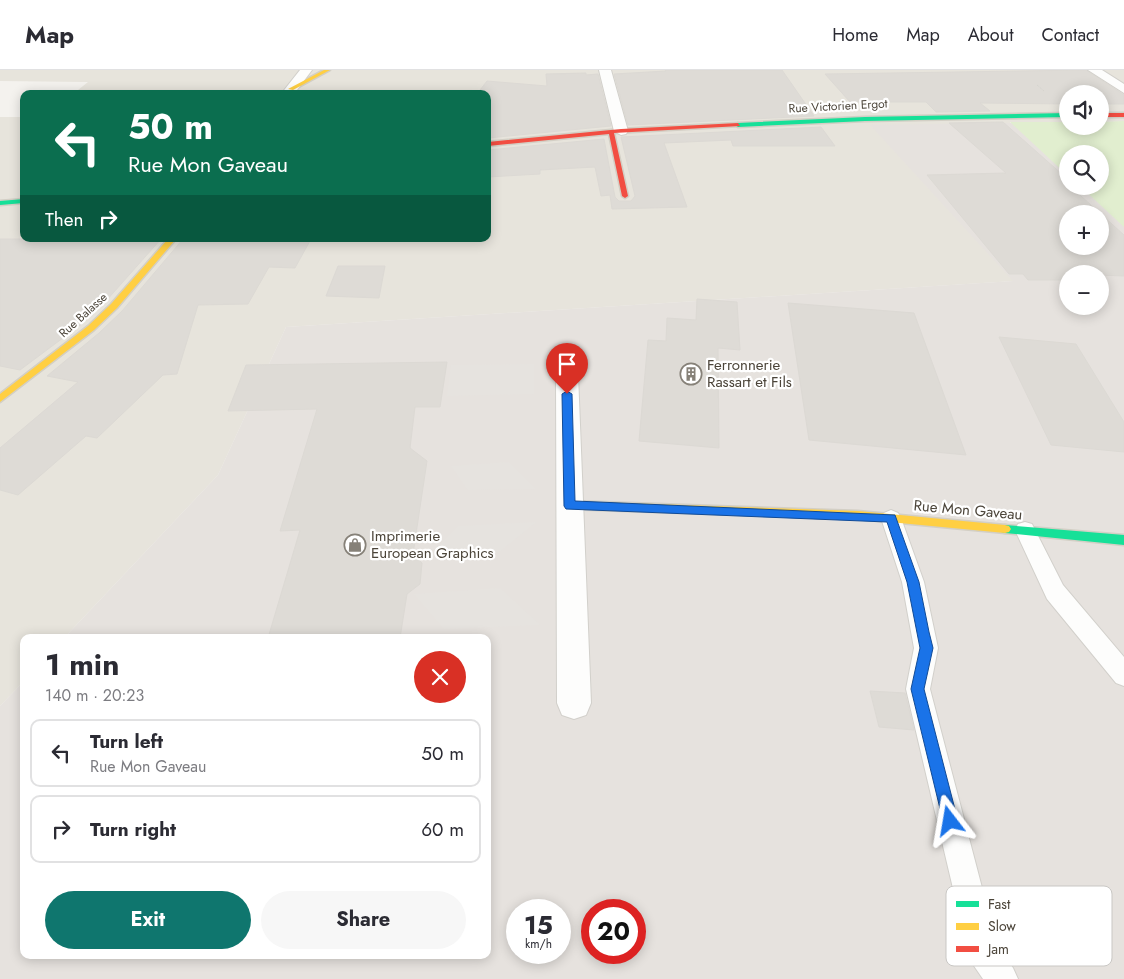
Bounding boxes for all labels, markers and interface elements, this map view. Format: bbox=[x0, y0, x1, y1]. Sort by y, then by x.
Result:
text: Map bbox=[25, 17, 74, 52]
text: Home bbox=[832, 22, 878, 48]
text: Map bbox=[906, 22, 940, 48]
text: About bbox=[968, 22, 1013, 48]
text: Contact bbox=[1041, 22, 1099, 48]
map controls bbox=[1059, 85, 1109, 315]
button: sound bbox=[1059, 85, 1109, 135]
street label: Rue Victorien Ergot bbox=[788, 94, 888, 118]
text: 50 m bbox=[128, 102, 213, 152]
icon: left bbox=[45, 110, 110, 175]
button: search bbox=[1059, 145, 1109, 195]
text: Rue Mon Gaveau bbox=[128, 148, 288, 180]
icon: right bbox=[94, 205, 122, 233]
button: + bbox=[1059, 205, 1109, 255]
text: Then bbox=[45, 206, 84, 233]
button: − bbox=[1059, 265, 1109, 315]
street label: Rue Balasse bbox=[55, 288, 111, 342]
pin bbox=[546, 343, 588, 394]
icon: arrive bbox=[553, 350, 581, 378]
place label: Ferronnerie Rassart et Fils bbox=[707, 354, 792, 393]
building icon: Ferronnerie Rassart et Fils bbox=[679, 362, 703, 386]
street label: Rue Mon Gaveau bbox=[913, 494, 1023, 526]
place label: Imprimerie European Graphics bbox=[371, 525, 494, 564]
shop icon: Imprimerie European Graphics bbox=[343, 533, 367, 557]
text: 1 min bbox=[45, 643, 119, 686]
button: close bbox=[414, 651, 466, 703]
text: 140 m · 20:23 bbox=[45, 684, 144, 707]
text: Turn left bbox=[90, 728, 163, 755]
icon: left bbox=[47, 739, 75, 767]
text: 50 m bbox=[421, 740, 464, 767]
text: Rue Mon Gaveau bbox=[90, 755, 206, 778]
position arrow bbox=[923, 794, 975, 846]
icon: right bbox=[47, 815, 75, 843]
text: Turn right bbox=[90, 816, 176, 843]
text: 60 m bbox=[421, 816, 464, 843]
legend bbox=[946, 886, 1112, 966]
button: Exit bbox=[45, 891, 251, 949]
button: Share bbox=[261, 891, 466, 949]
text: Fast bbox=[988, 894, 1011, 914]
speed limit sign: 20 bbox=[581, 899, 646, 964]
text: 15 bbox=[524, 907, 553, 943]
text: Slow bbox=[988, 916, 1016, 936]
text: km/h bbox=[525, 935, 552, 953]
text: Jam bbox=[986, 939, 1009, 959]

